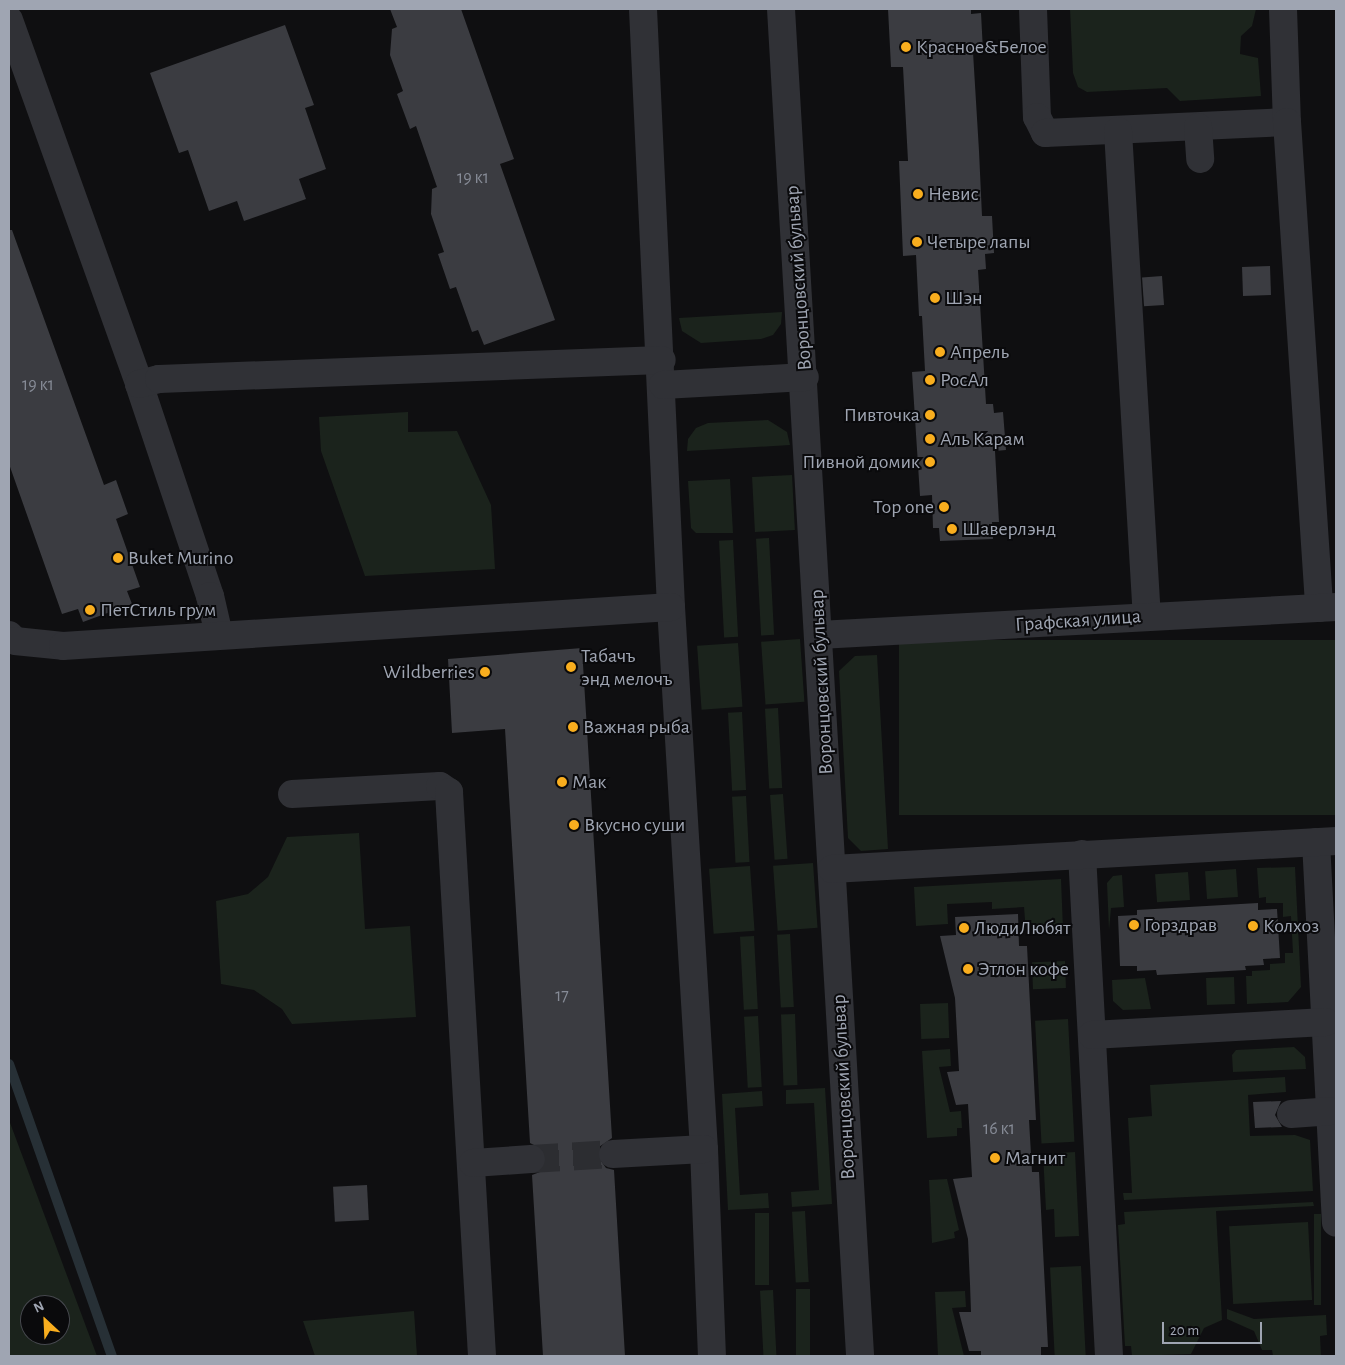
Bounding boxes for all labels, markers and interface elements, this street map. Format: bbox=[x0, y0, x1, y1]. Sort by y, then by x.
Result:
place label: Красное&Белое bbox=[916, 35, 1047, 59]
marker: Красное&Белое bbox=[900, 41, 912, 53]
house number: 19 к1 bbox=[457, 167, 489, 189]
place label: Невис bbox=[928, 182, 979, 206]
street label: Воронцовский бульвар bbox=[781, 185, 817, 371]
marker: Невис bbox=[912, 188, 924, 200]
place label: Четыре лапы bbox=[927, 230, 1031, 254]
marker: Четыре лапы bbox=[911, 236, 923, 248]
place label: Шэн bbox=[945, 286, 983, 310]
marker: Шэн bbox=[929, 292, 941, 304]
place label: Апрель bbox=[950, 340, 1009, 364]
marker: Апрель bbox=[934, 346, 946, 358]
place label: РосАл bbox=[940, 368, 989, 392]
house number: 19 к1 bbox=[22, 374, 54, 396]
marker: РосАл bbox=[924, 374, 936, 386]
place label: Пивточка bbox=[844, 403, 920, 427]
marker: Пивточка bbox=[924, 409, 936, 421]
place label: Аль Карам bbox=[940, 427, 1025, 451]
marker: Аль Карам bbox=[924, 433, 936, 445]
place label: Пивной домик bbox=[802, 450, 920, 474]
marker: Пивной домик bbox=[924, 456, 936, 468]
place label: Top one bbox=[873, 495, 934, 519]
marker: Top one bbox=[938, 501, 950, 513]
place label: Шаверлэнд bbox=[962, 517, 1056, 541]
marker: Шаверлэнд bbox=[946, 523, 958, 535]
place label: Buket Murino bbox=[128, 546, 233, 570]
marker: Buket Murino bbox=[112, 552, 124, 564]
street label: Воронцовский бульвар bbox=[805, 589, 839, 775]
place label: ПетСтиль грум bbox=[100, 598, 216, 622]
marker: ПетСтиль грум bbox=[84, 604, 96, 616]
street label: Графская улица bbox=[1014, 605, 1142, 637]
place label: Табачъ энд мелочъ bbox=[581, 644, 672, 691]
place label: Wildberries bbox=[383, 660, 475, 684]
marker: Табачъ энд мелочъ bbox=[565, 661, 577, 673]
marker: Wildberries bbox=[479, 666, 491, 678]
place label: Важная рыба bbox=[583, 715, 690, 739]
marker: Важная рыба bbox=[567, 721, 579, 733]
place label: Мак bbox=[572, 770, 606, 794]
marker: Мак bbox=[556, 776, 568, 788]
place label: Вкусно суши bbox=[584, 813, 685, 837]
marker: Вкусно суши bbox=[568, 819, 580, 831]
place label: Горздрав bbox=[1144, 913, 1217, 937]
place label: Колхоз bbox=[1263, 914, 1319, 938]
place label: ЛюдиЛюбят bbox=[974, 916, 1070, 940]
marker: Горздрав bbox=[1128, 919, 1140, 931]
marker: Колхоз bbox=[1247, 920, 1259, 932]
marker: ЛюдиЛюбят bbox=[958, 922, 970, 934]
place label: Этлон кофе bbox=[978, 957, 1069, 981]
marker: Этлон кофе bbox=[962, 963, 974, 975]
house number: 17 bbox=[555, 985, 569, 1007]
street label: Воронцовский бульвар bbox=[827, 994, 861, 1180]
house number: 16 к1 bbox=[983, 1118, 1015, 1140]
place label: Магнит bbox=[1005, 1146, 1065, 1170]
marker: Магнит bbox=[989, 1152, 1001, 1164]
north arrow bbox=[20, 1295, 70, 1345]
text: N bbox=[32, 1299, 46, 1316]
scale bar bbox=[1165, 1312, 1265, 1344]
text: 20 m bbox=[1170, 1323, 1199, 1338]

